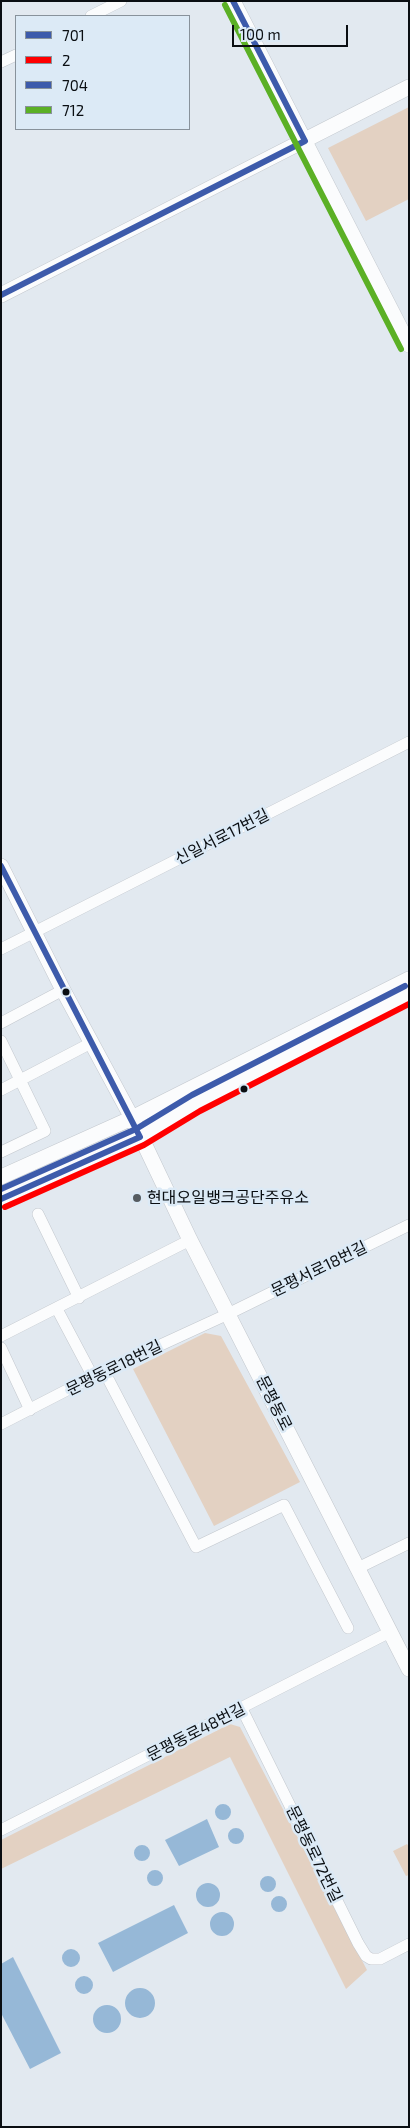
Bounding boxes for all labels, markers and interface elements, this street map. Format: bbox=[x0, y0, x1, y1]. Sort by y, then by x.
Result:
legend bbox=[15, 15, 190, 130]
scale bar bbox=[235, 15, 351, 47]
text: 100 m bbox=[240, 25, 281, 43]
text: 701 bbox=[62, 26, 85, 44]
text: 2 bbox=[62, 51, 70, 69]
text: 704 bbox=[62, 76, 88, 94]
text: 712 bbox=[62, 101, 84, 119]
street label: 신일서로17번길 bbox=[172, 805, 272, 869]
unlabelled marker bbox=[61, 987, 71, 997]
unlabelled marker bbox=[239, 1084, 249, 1094]
place label: 현대오일뱅크공단주유소 bbox=[147, 1188, 309, 1208]
marker: 현대오일뱅크공단주유소 bbox=[131, 1192, 143, 1204]
street label: 문평서로18번길 bbox=[268, 1237, 370, 1301]
street label: 문평동로18번길 bbox=[63, 1336, 165, 1400]
street label: 문평동로 bbox=[252, 1372, 296, 1434]
street label: 문평동로48번길 bbox=[144, 1699, 248, 1765]
street label: 문평동로72번길 bbox=[282, 1802, 346, 1906]

